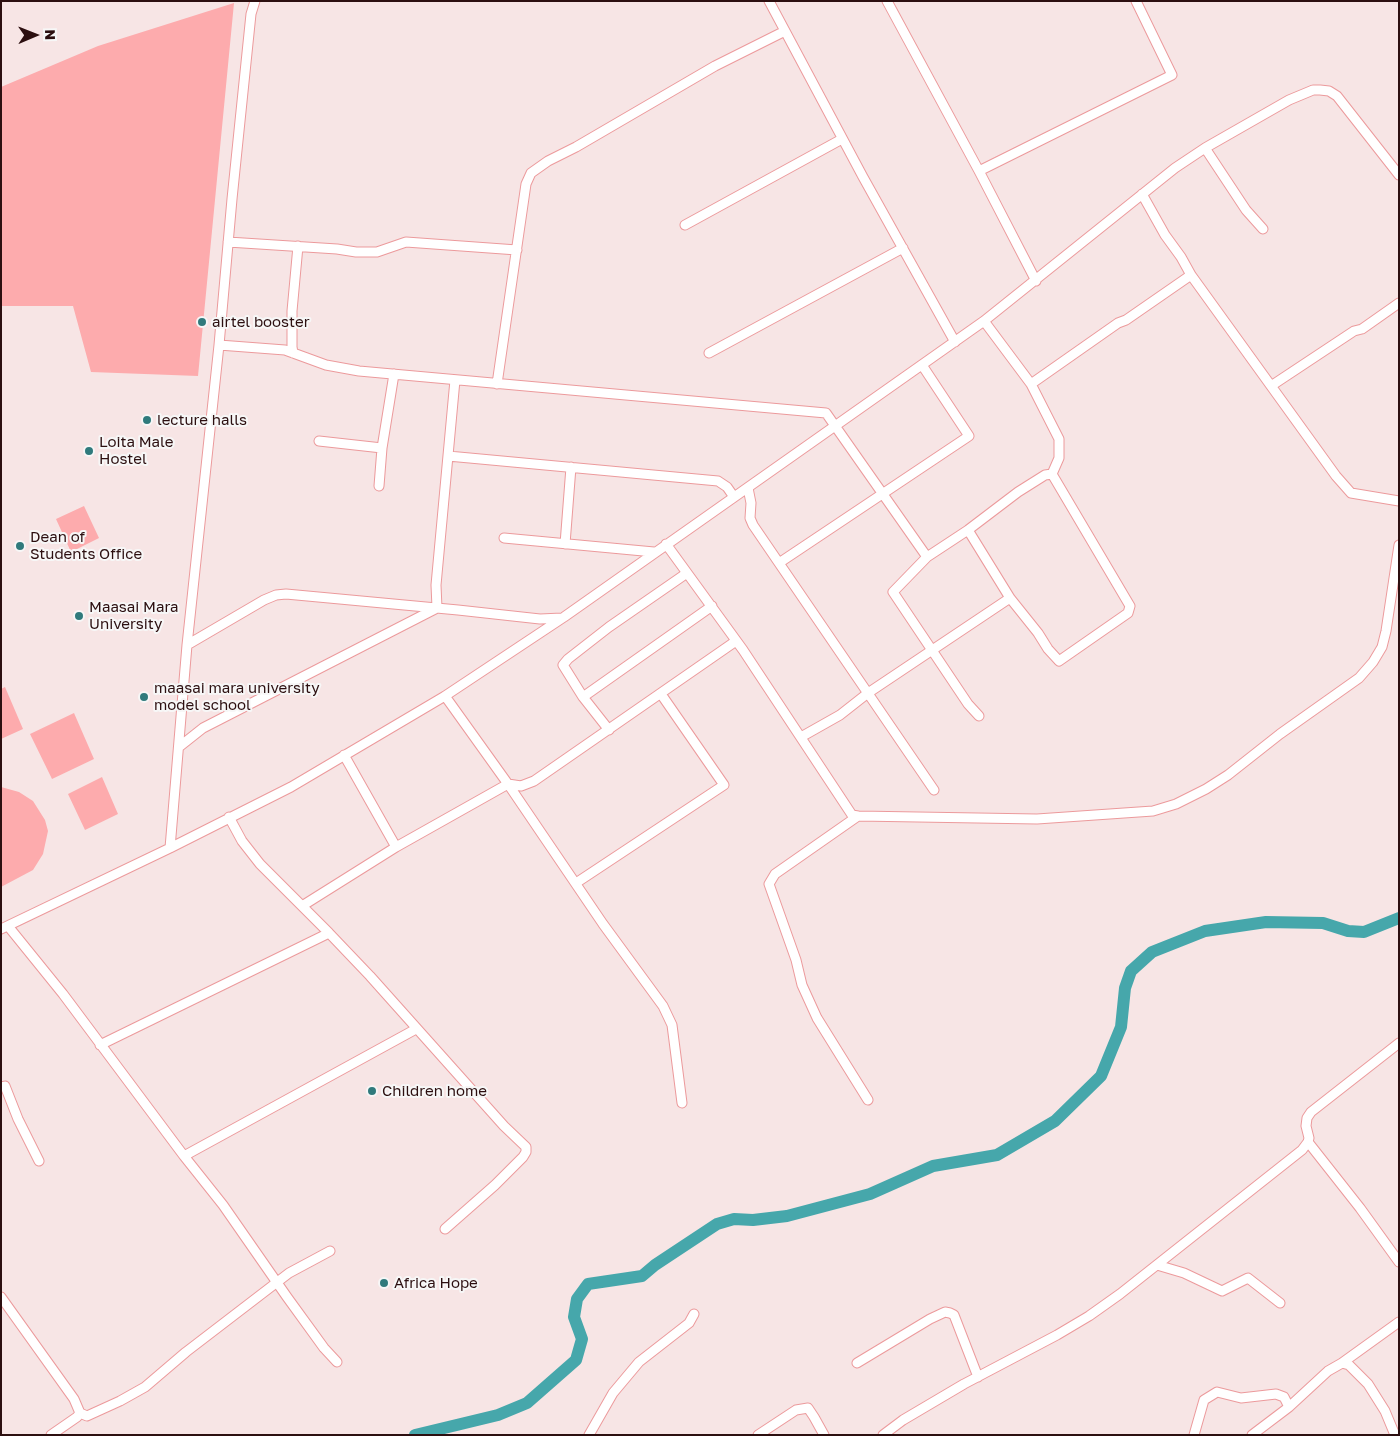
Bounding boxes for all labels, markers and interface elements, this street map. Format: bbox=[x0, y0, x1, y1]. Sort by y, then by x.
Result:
north arrow bbox=[10, 10, 60, 60]
text: N bbox=[42, 29, 59, 40]
place label: airtel booster bbox=[212, 313, 310, 331]
marker: airtel booster bbox=[196, 316, 208, 328]
place label: lecture halls bbox=[157, 411, 247, 429]
marker: lecture halls bbox=[141, 414, 153, 426]
place label: Loita Male Hostel bbox=[99, 433, 173, 468]
marker: Loita Male Hostel bbox=[83, 445, 95, 457]
place label: Dean of Students Office bbox=[30, 528, 142, 563]
marker: Dean of Students Office bbox=[14, 540, 26, 552]
place label: Maasai Mara University bbox=[89, 598, 179, 633]
marker: Maasai Mara University bbox=[73, 610, 85, 622]
place label: maasai mara university model school bbox=[154, 679, 320, 714]
marker: maasai mara university model school bbox=[138, 691, 150, 703]
place label: Children home bbox=[382, 1082, 487, 1100]
marker: Children home bbox=[366, 1085, 378, 1097]
place label: Africa Hope bbox=[394, 1274, 478, 1292]
marker: Africa Hope bbox=[378, 1277, 390, 1289]

